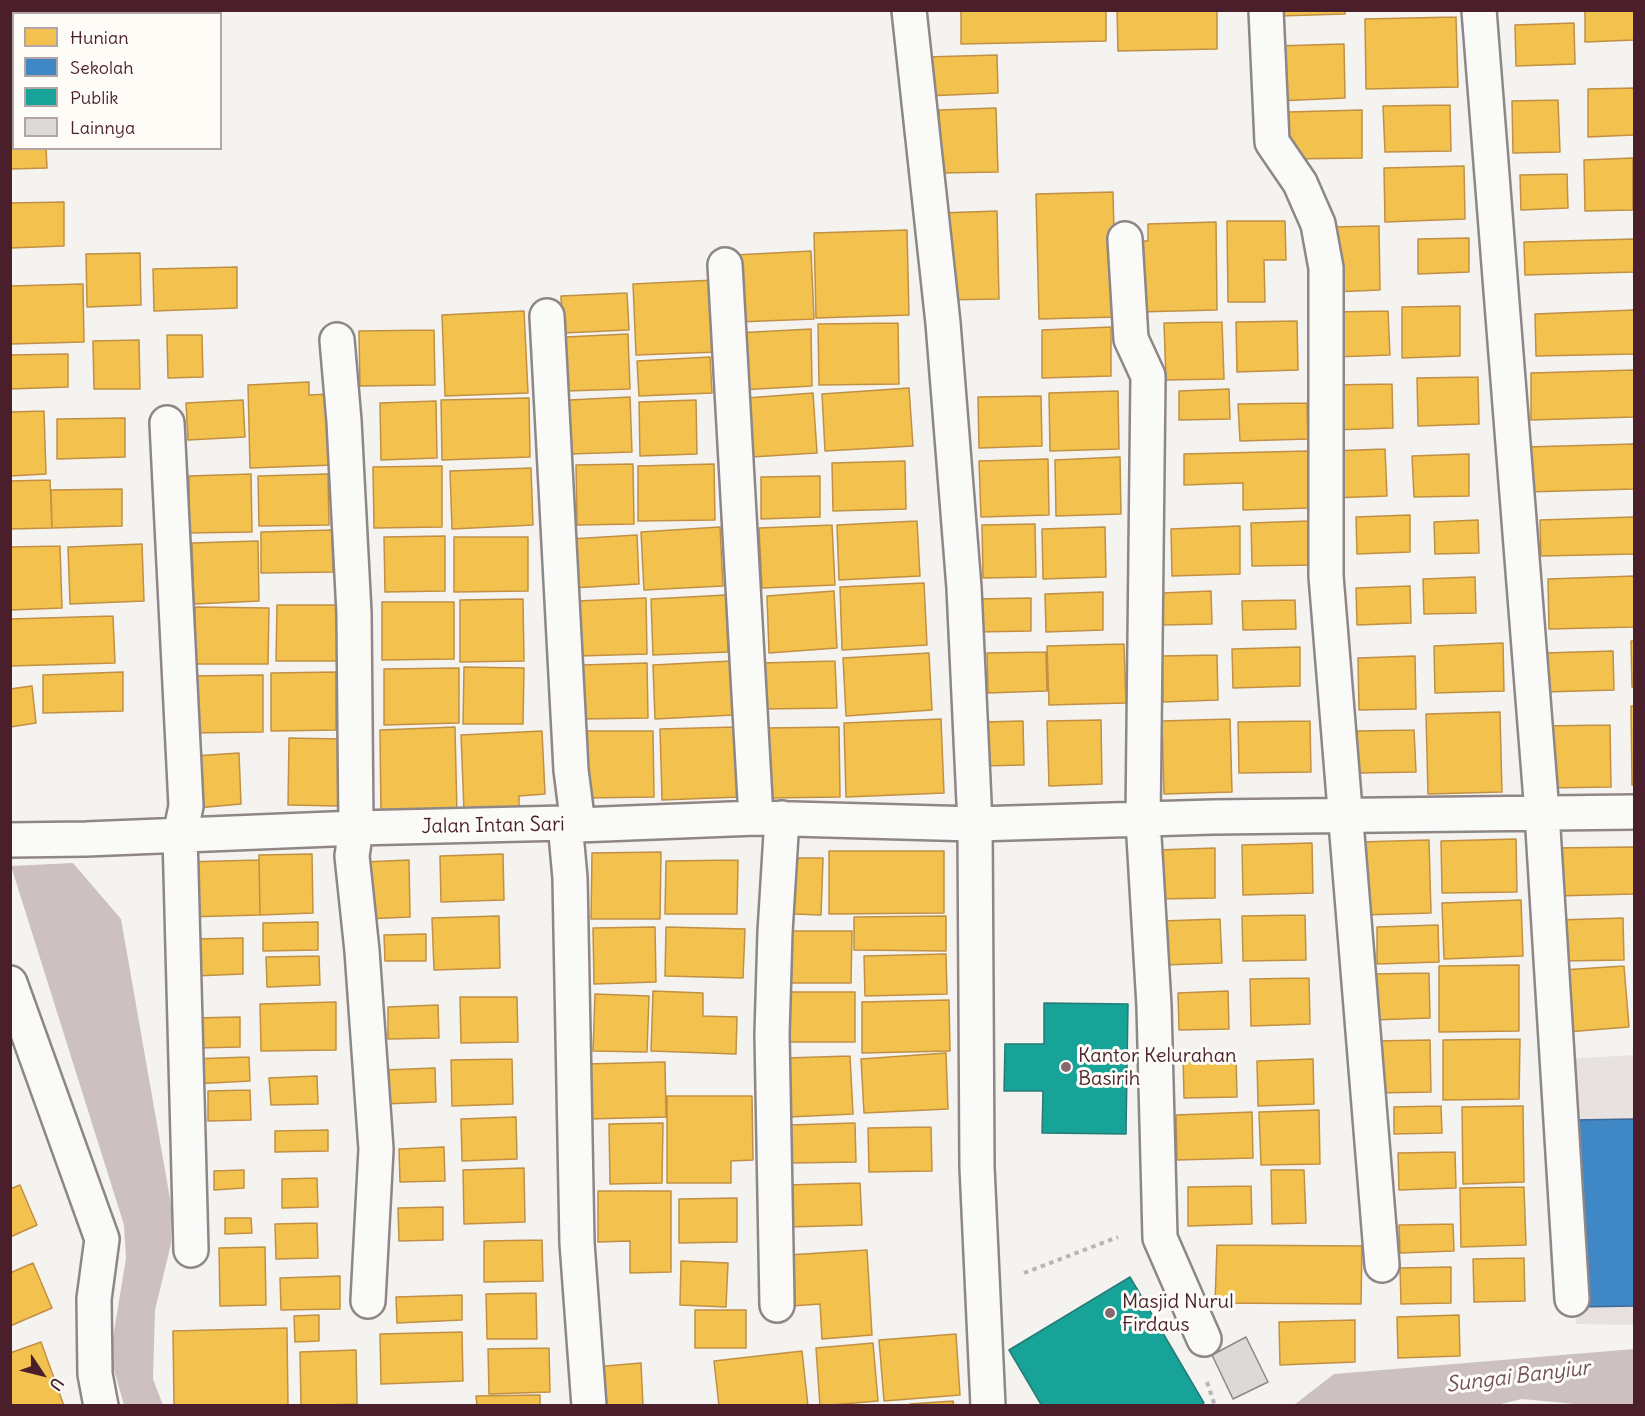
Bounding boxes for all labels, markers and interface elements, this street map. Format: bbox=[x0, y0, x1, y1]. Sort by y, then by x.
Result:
legend bbox=[12, 12, 222, 150]
text: Hunian bbox=[70, 26, 129, 49]
text: Sekolah bbox=[70, 56, 134, 79]
text: Publik bbox=[70, 86, 119, 109]
text: Lainnya bbox=[70, 116, 135, 139]
street label: Jalan Intan Sari bbox=[421, 813, 565, 839]
place label: Kantor Kelurahan Basirih bbox=[1078, 1044, 1237, 1091]
marker: Kantor Kelurahan Basirih bbox=[1059, 1060, 1073, 1074]
place label: Masjid Nurul Firdaus bbox=[1122, 1290, 1234, 1337]
marker: Masjid Nurul Firdaus bbox=[1103, 1306, 1117, 1320]
north arrow bbox=[12, 1344, 72, 1404]
water label: Sungai Banyiur bbox=[1445, 1356, 1591, 1398]
text: U bbox=[45, 1374, 68, 1395]

